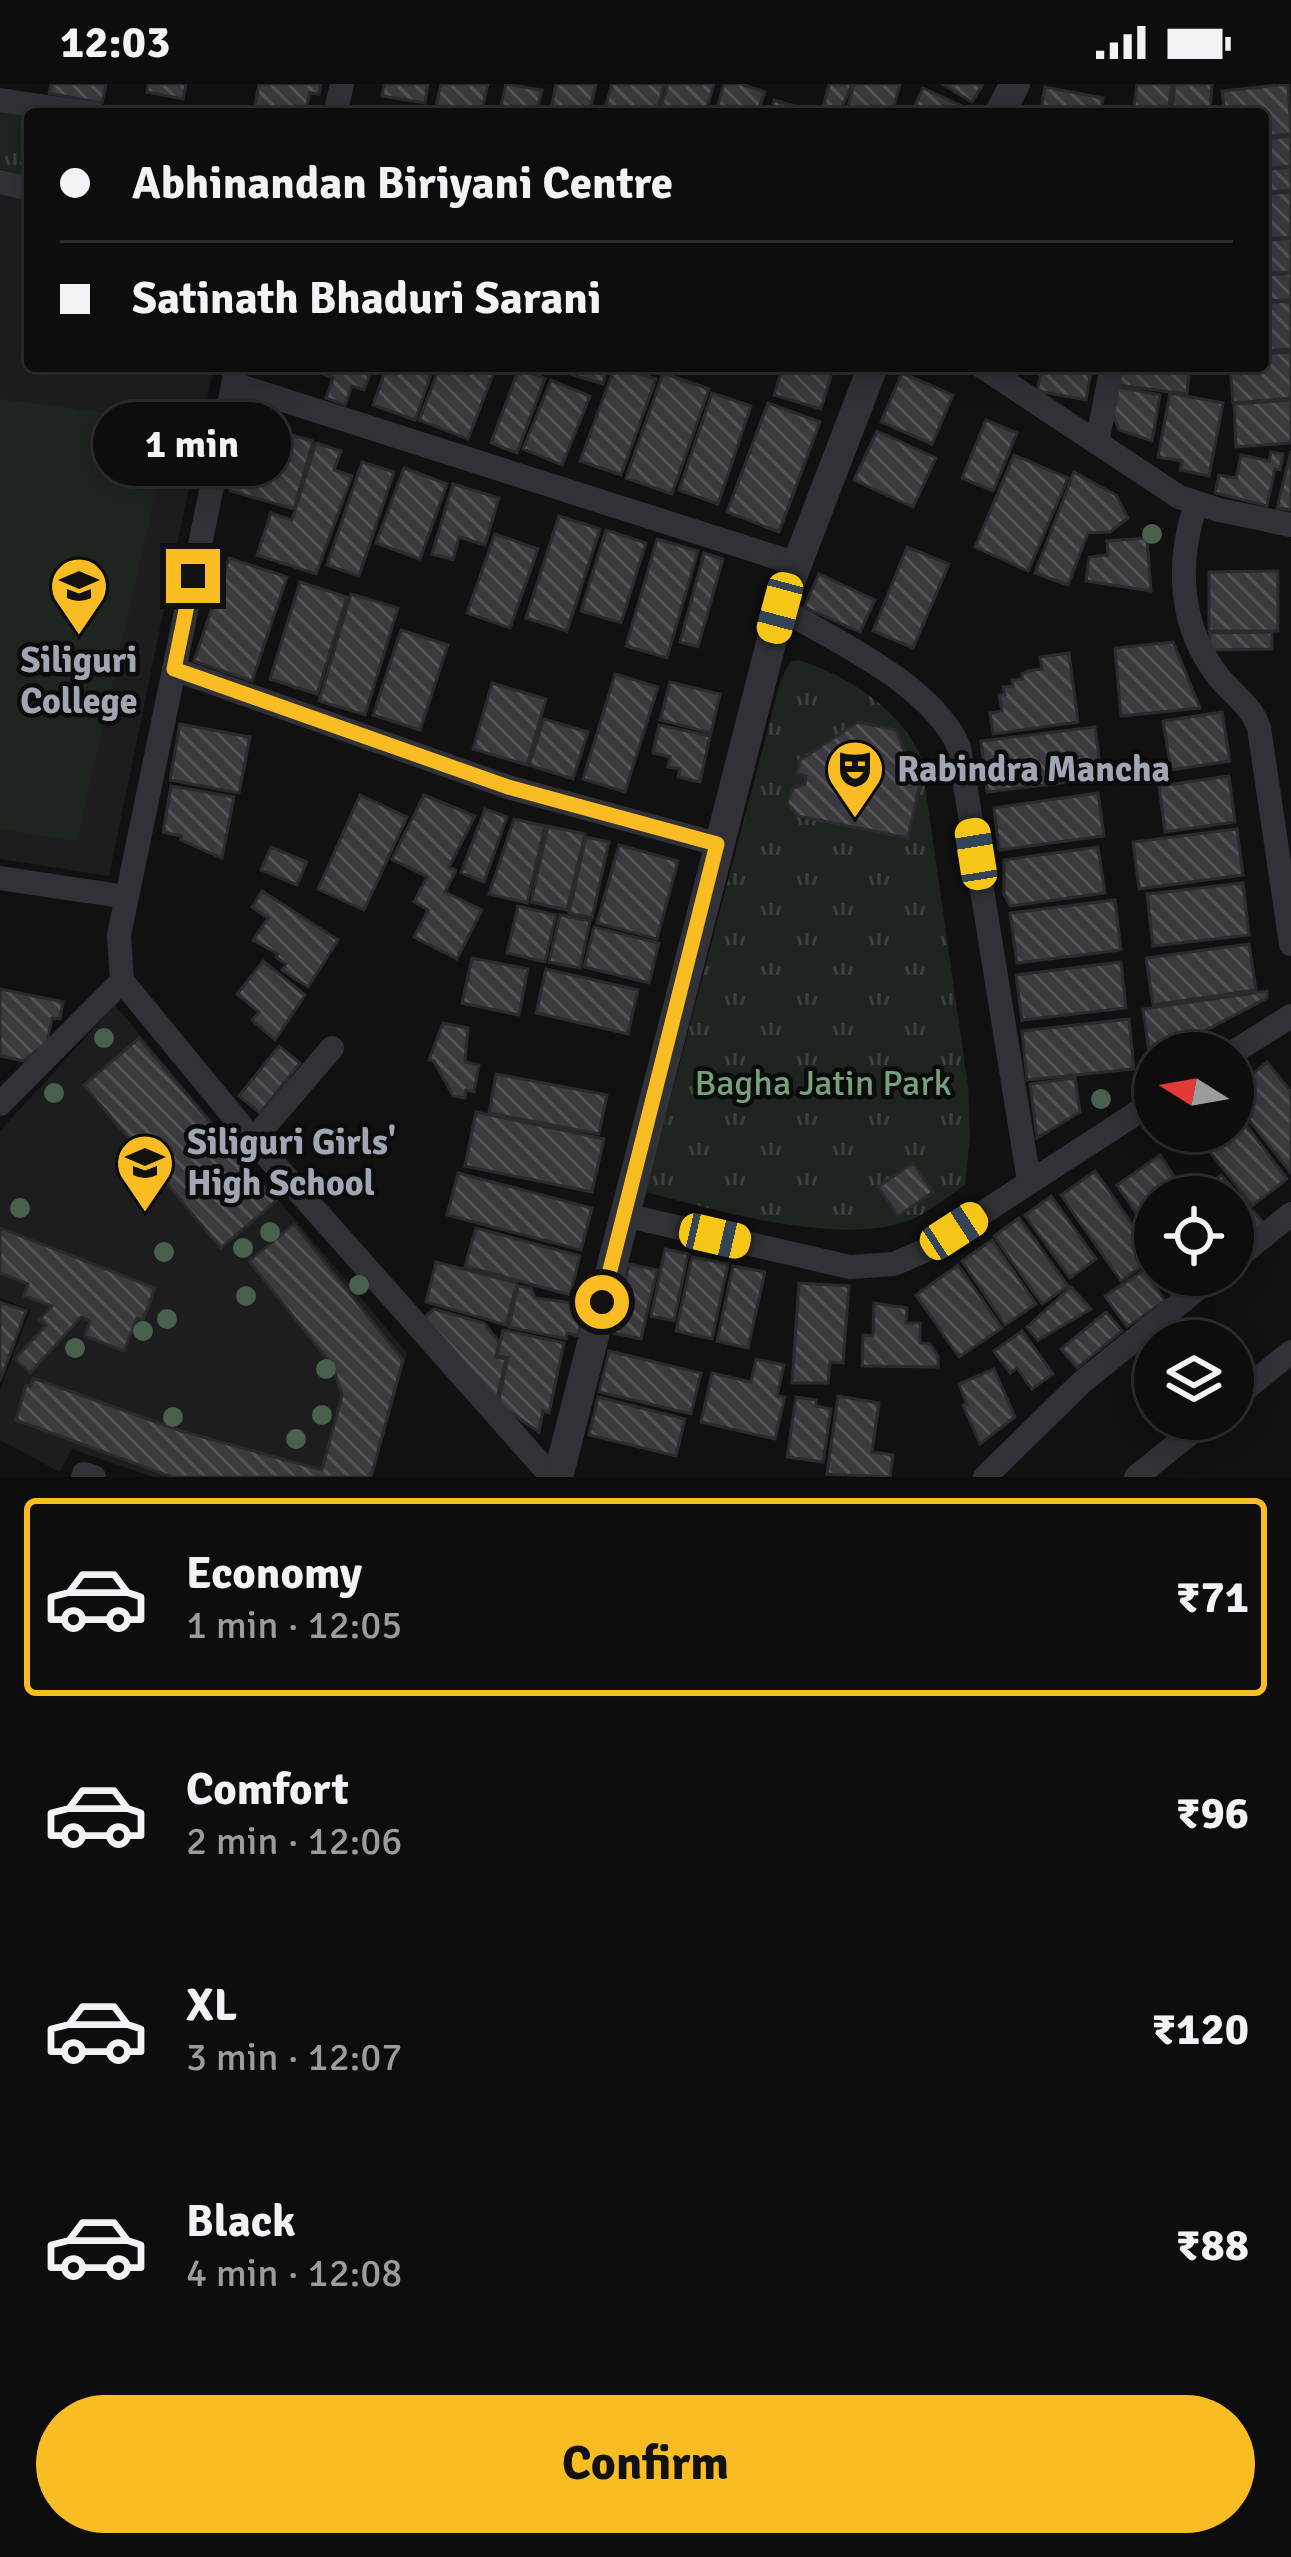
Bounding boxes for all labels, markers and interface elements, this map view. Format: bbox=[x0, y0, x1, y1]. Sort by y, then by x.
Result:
text: 12:03 bbox=[60, 15, 170, 70]
text: Abhinandan Biriyani Centre bbox=[132, 156, 673, 211]
text: Satinath Bhaduri Sarani bbox=[132, 271, 601, 326]
callout: 1 min bbox=[94, 402, 292, 486]
text: 1 min bbox=[145, 420, 239, 468]
route end bbox=[166, 549, 220, 603]
school or university icon: Siliguri College bbox=[48, 555, 110, 637]
car bbox=[753, 569, 807, 647]
place label: Siliguri College bbox=[20, 638, 138, 724]
theatre icon: Rabindra Mancha bbox=[824, 738, 886, 820]
place label: Rabindra Mancha bbox=[897, 747, 1170, 792]
car bbox=[953, 816, 999, 892]
north arrow bbox=[1134, 1032, 1254, 1152]
map controls bbox=[1134, 1032, 1254, 1440]
park label: Bagha Jatin Park bbox=[694, 1061, 952, 1106]
place label: Siliguri Girls' High School bbox=[187, 1120, 396, 1206]
school or university icon: Siliguri Girls' High School bbox=[114, 1132, 176, 1214]
button: locate bbox=[1134, 1176, 1254, 1296]
car bbox=[914, 1196, 994, 1266]
car bbox=[676, 1210, 754, 1262]
route start bbox=[575, 1275, 629, 1329]
button: layers bbox=[1134, 1320, 1254, 1440]
icon: car bbox=[42, 1543, 150, 1651]
text: Economy bbox=[186, 1546, 362, 1601]
text: ₹71 bbox=[1176, 1570, 1249, 1625]
text: 1 min · 12:05 bbox=[186, 1601, 402, 1649]
icon: car bbox=[42, 1759, 150, 1867]
text: Comfort bbox=[186, 1762, 349, 1817]
text: ₹96 bbox=[1176, 1786, 1249, 1841]
text: 2 min · 12:06 bbox=[186, 1817, 402, 1865]
icon: car bbox=[42, 1975, 150, 2083]
text: XL bbox=[186, 1978, 237, 2033]
text: ₹120 bbox=[1152, 2002, 1249, 2057]
text: 3 min · 12:07 bbox=[186, 2033, 402, 2081]
icon: car bbox=[42, 2191, 150, 2299]
text: Black bbox=[186, 2194, 296, 2249]
text: ₹88 bbox=[1176, 2218, 1249, 2273]
text: 4 min · 12:08 bbox=[186, 2249, 402, 2297]
button: Confirm bbox=[36, 2395, 1255, 2533]

